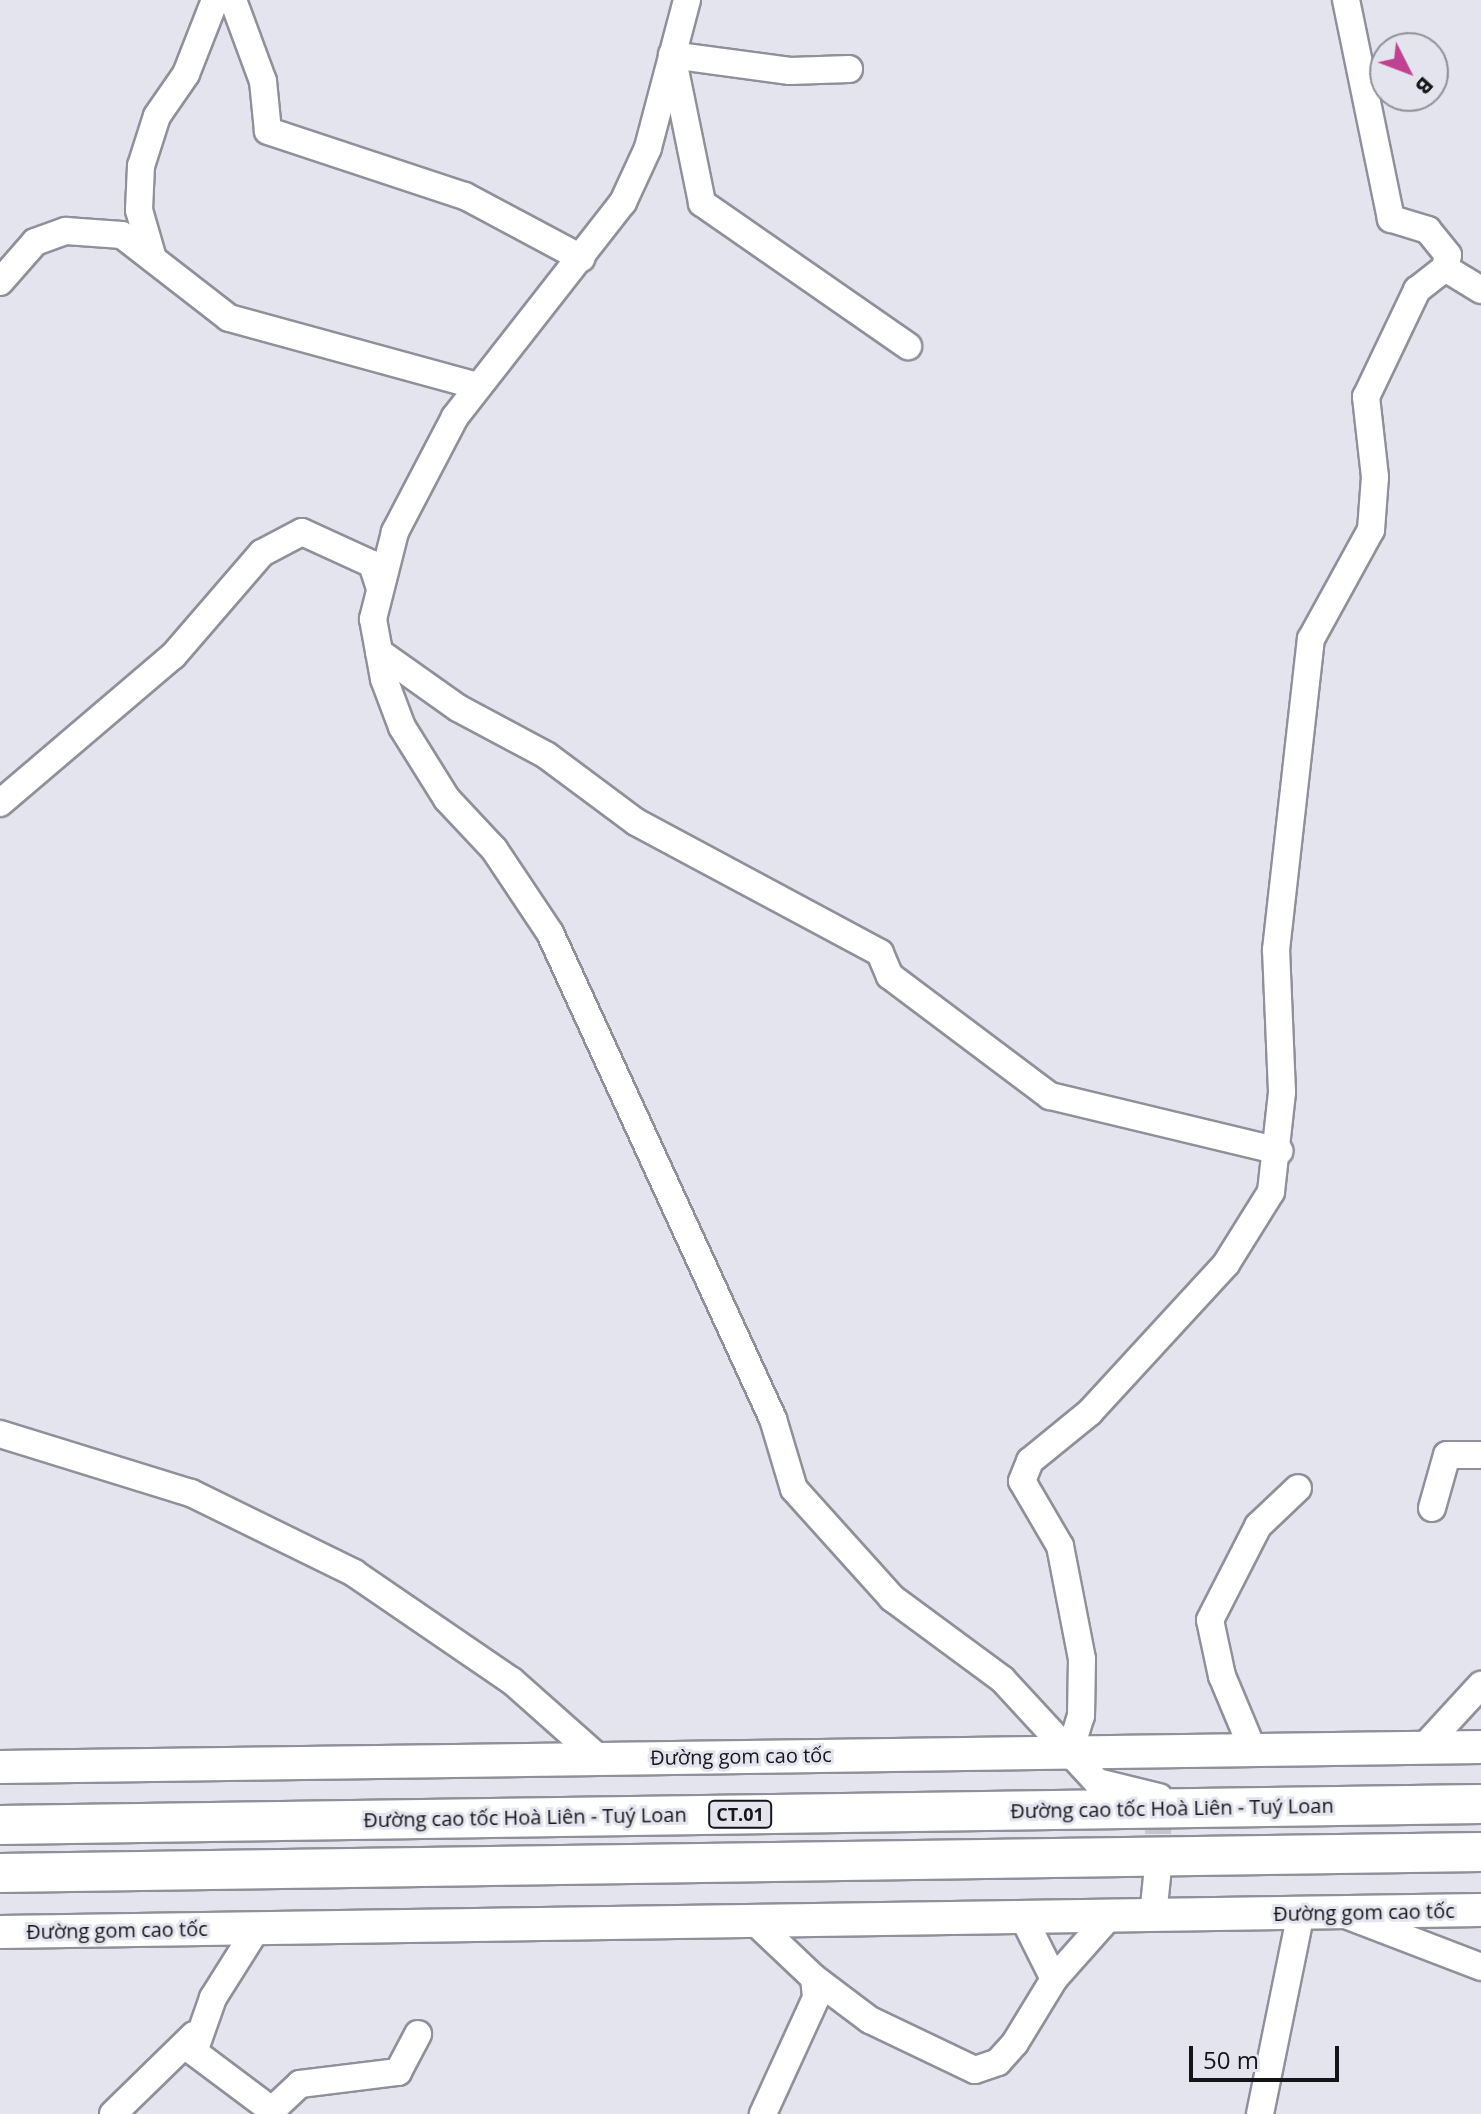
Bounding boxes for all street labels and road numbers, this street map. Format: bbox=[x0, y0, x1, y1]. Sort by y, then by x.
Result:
street label: Đường gom cao tốc bbox=[650, 1742, 832, 1770]
street label: Đường cao tốc Hoà Liên - Tuý Loan bbox=[1010, 1793, 1334, 1823]
road number: CT.01 bbox=[708, 1800, 772, 1828]
street label: Đường cao tốc Hoà Liên - Tuý Loan bbox=[363, 1802, 687, 1832]
street label: Đường gom cao tốc bbox=[1273, 1898, 1455, 1926]
street label: Đường gom cao tốc bbox=[26, 1916, 208, 1944]

